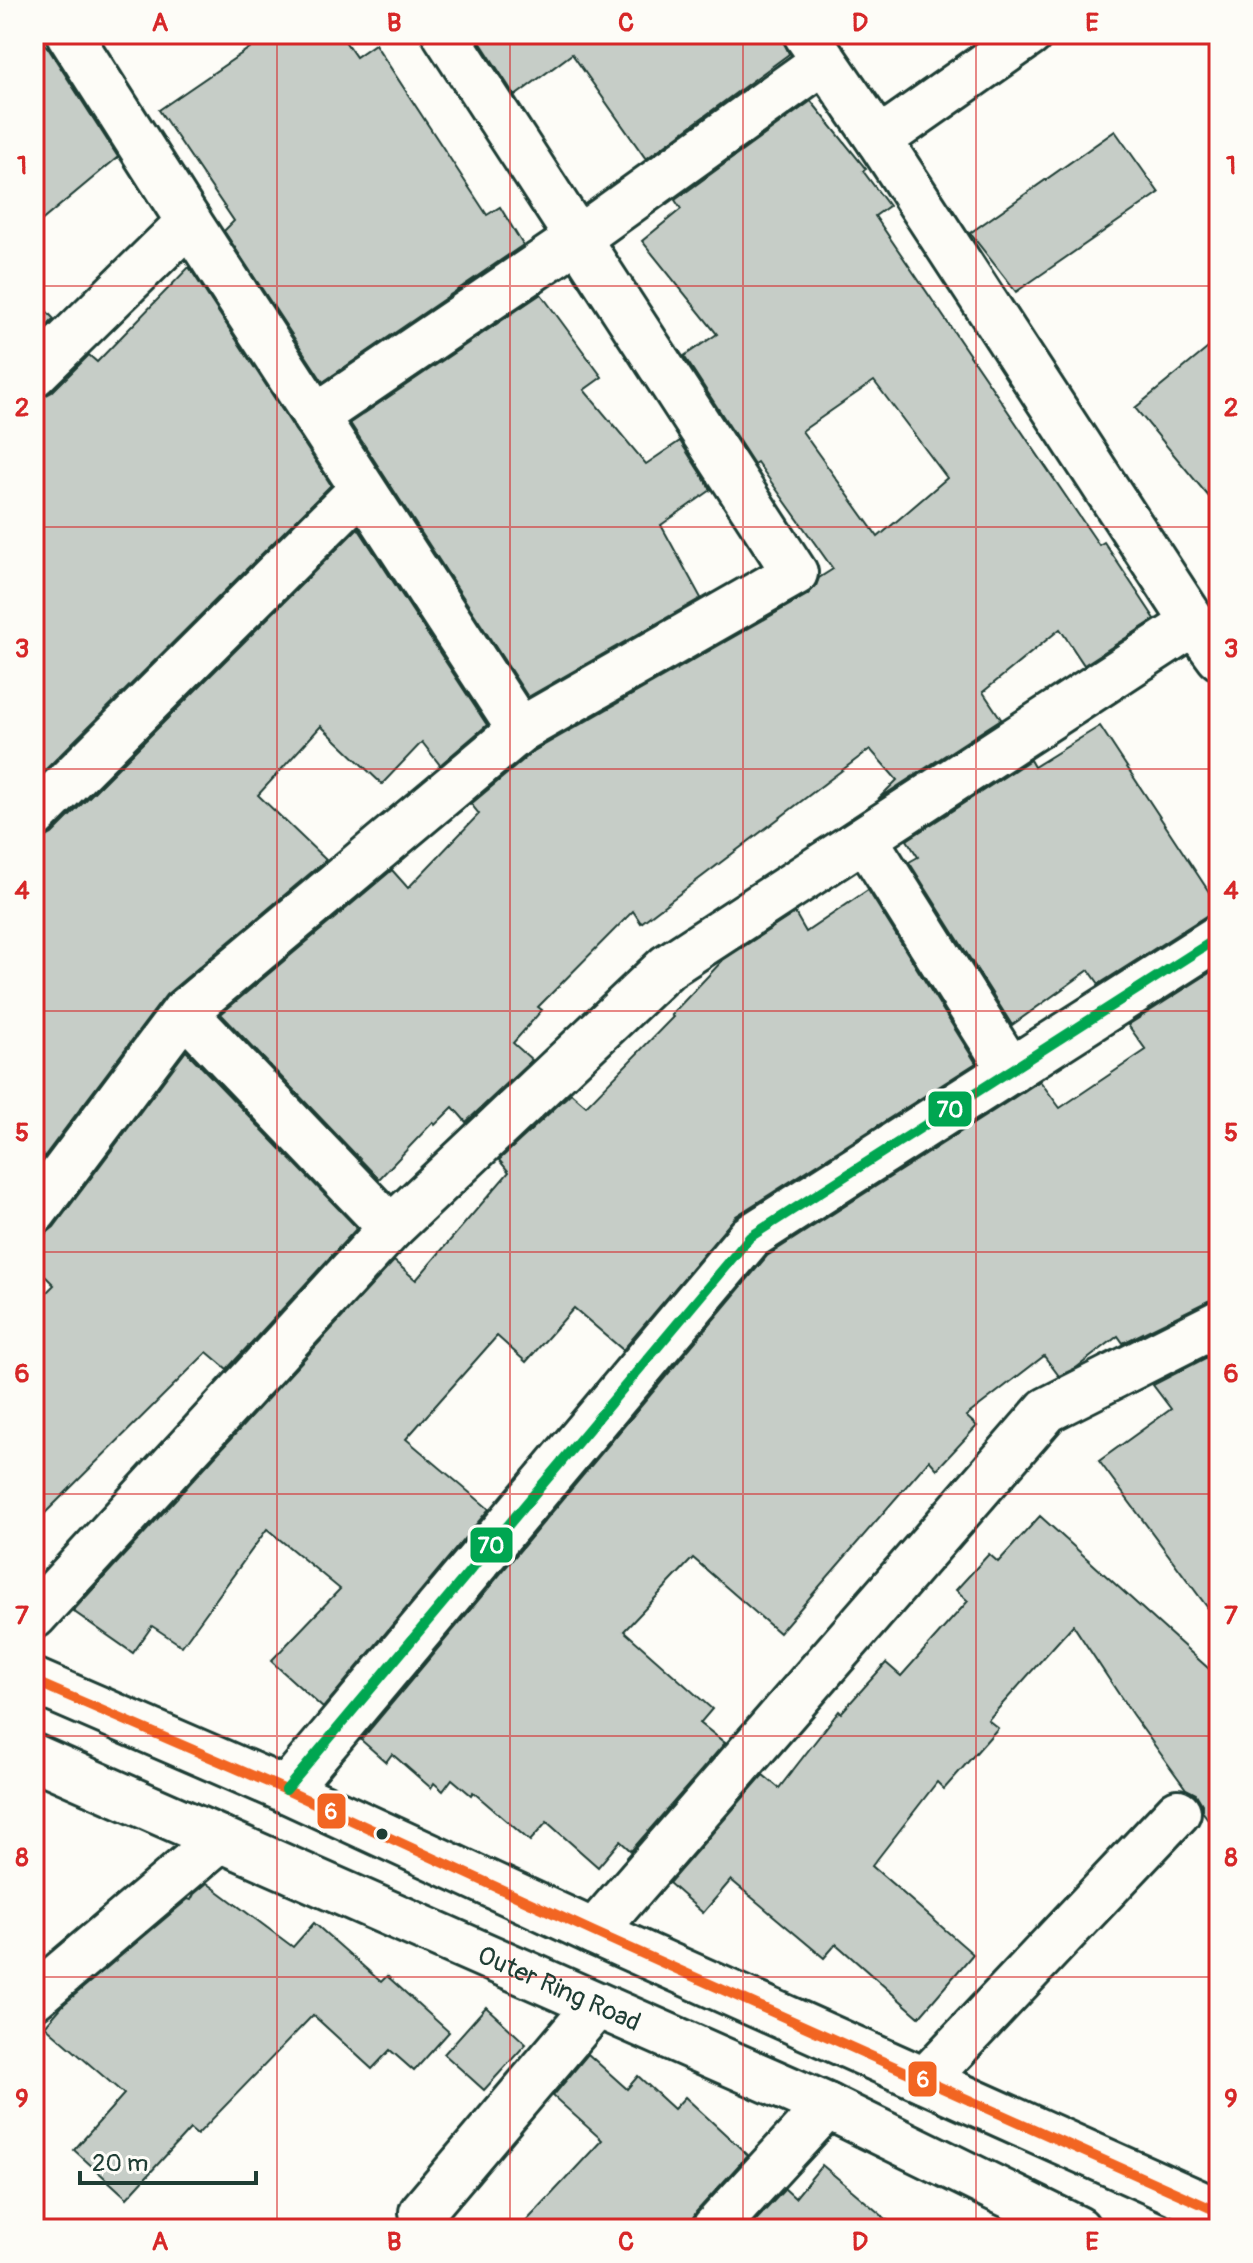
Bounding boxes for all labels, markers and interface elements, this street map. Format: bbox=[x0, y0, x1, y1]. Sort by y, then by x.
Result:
text: A bbox=[152, 7, 169, 39]
text: B bbox=[387, 7, 401, 39]
text: C bbox=[618, 7, 634, 39]
text: D bbox=[852, 7, 868, 39]
text: E bbox=[1085, 7, 1099, 39]
text: 1 bbox=[17, 150, 27, 182]
text: 1 bbox=[1226, 150, 1236, 182]
text: 2 bbox=[15, 392, 29, 424]
text: 2 bbox=[1224, 392, 1238, 424]
text: 3 bbox=[15, 633, 29, 665]
text: 3 bbox=[1224, 633, 1238, 665]
text: 4 bbox=[14, 875, 30, 907]
text: 4 bbox=[1223, 875, 1239, 907]
line badge: 70 bbox=[927, 1090, 973, 1128]
text: 70 bbox=[937, 1096, 963, 1124]
text: 5 bbox=[15, 1117, 29, 1149]
text: 5 bbox=[1224, 1117, 1238, 1149]
text: 6 bbox=[14, 1358, 30, 1390]
text: 6 bbox=[1223, 1358, 1239, 1390]
line badge: 70 bbox=[469, 1526, 514, 1564]
text: 70 bbox=[478, 1532, 504, 1560]
text: 7 bbox=[15, 1600, 29, 1632]
text: 7 bbox=[1224, 1600, 1238, 1632]
line badge: 6 bbox=[316, 1792, 347, 1830]
text: 6 bbox=[325, 1798, 338, 1826]
unlabelled marker bbox=[374, 1826, 390, 1842]
text: 8 bbox=[15, 1842, 29, 1874]
text: 8 bbox=[1224, 1842, 1238, 1874]
street label: Outer Ring Road bbox=[473, 1939, 645, 2039]
line badge: 6 bbox=[907, 2060, 938, 2098]
text: 6 bbox=[917, 2066, 930, 2094]
text: 9 bbox=[15, 2083, 29, 2115]
text: 9 bbox=[1224, 2083, 1238, 2115]
scale bar bbox=[80, 2135, 256, 2185]
text: 20 m bbox=[92, 2149, 148, 2178]
text: A bbox=[152, 2226, 169, 2258]
text: B bbox=[387, 2226, 401, 2258]
text: C bbox=[618, 2226, 634, 2258]
text: D bbox=[852, 2226, 868, 2258]
text: E bbox=[1085, 2226, 1099, 2258]

